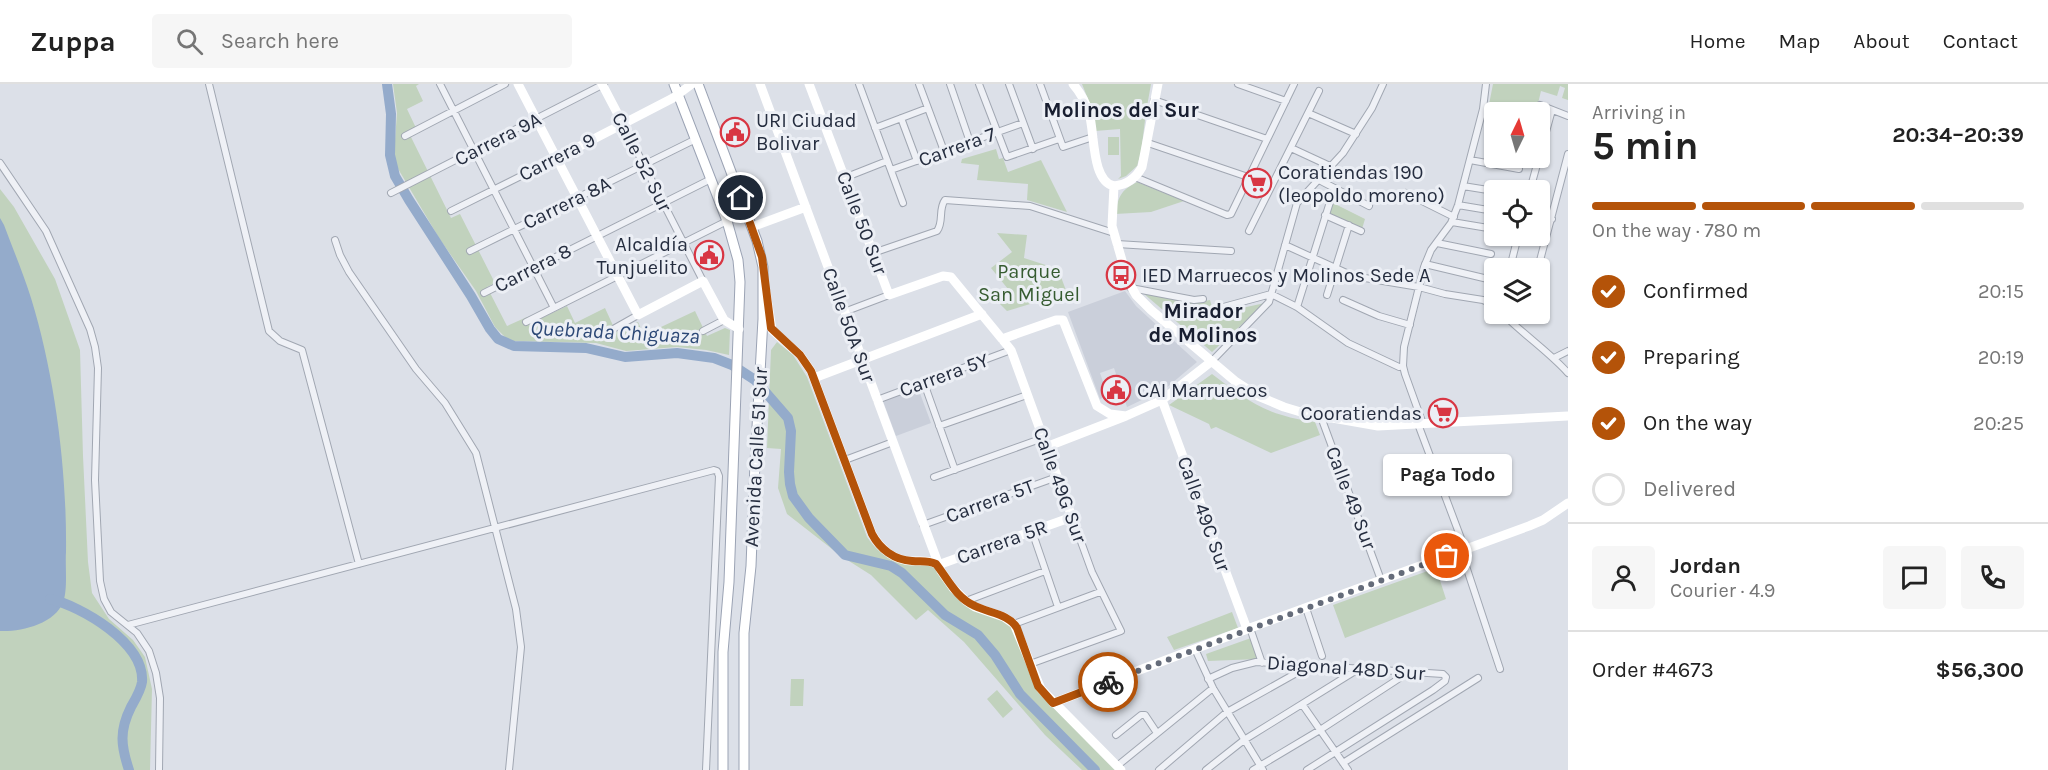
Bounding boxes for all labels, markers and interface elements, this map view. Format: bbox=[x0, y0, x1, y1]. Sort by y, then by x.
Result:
search box bbox=[152, 14, 572, 68]
text: Zuppa bbox=[30, 25, 116, 58]
icon: search bbox=[173, 25, 206, 58]
text: Search here bbox=[221, 28, 339, 54]
text: Home bbox=[1690, 29, 1746, 53]
text: Map bbox=[1779, 29, 1820, 53]
text: About bbox=[1853, 29, 1910, 53]
text: Contact bbox=[1943, 29, 2018, 53]
district label: Molinos del Sur bbox=[1043, 98, 1199, 122]
text: Arriving in bbox=[1592, 101, 1686, 124]
north arrow bbox=[1484, 102, 1550, 168]
map controls bbox=[1484, 102, 1550, 324]
street label: Carrera 9A bbox=[451, 107, 545, 171]
street label: Calle 52 Sur bbox=[607, 108, 677, 216]
place label: URI Ciudad Bolivar bbox=[756, 109, 857, 155]
public building icon: URI Ciudad Bolivar bbox=[719, 116, 751, 148]
street label: Carrera 7 bbox=[915, 122, 999, 172]
text: 20:34–20:39 bbox=[1892, 122, 2024, 148]
text: 5 min bbox=[1592, 123, 1699, 169]
street label: Carrera 9 bbox=[515, 128, 599, 186]
place label: Coratiendas 190 (leopoldo moreno) bbox=[1278, 161, 1445, 207]
supermarket icon: Coratiendas 190 (leopoldo moreno) bbox=[1241, 167, 1273, 199]
street label: Calle 50 Sur bbox=[832, 168, 893, 279]
street label: Carrera 8A bbox=[519, 172, 615, 234]
pin bbox=[715, 172, 766, 223]
button: locate bbox=[1484, 180, 1550, 246]
icon: home bbox=[724, 181, 757, 214]
text: On the way · 780 m bbox=[1592, 219, 1761, 242]
place label: Alcaldía Tunjuelito bbox=[597, 233, 688, 279]
street label: Carrera 8 bbox=[491, 239, 575, 297]
public building icon: Alcaldía Tunjuelito bbox=[693, 239, 725, 271]
button: layers bbox=[1484, 258, 1550, 324]
bus stop icon: IED Marruecos y Molinos Sede A bbox=[1105, 259, 1137, 291]
park label: Parque San Miguel bbox=[978, 260, 1080, 306]
place label: IED Marruecos y Molinos Sede A bbox=[1142, 264, 1431, 287]
street label: Calle 50A Sur bbox=[818, 265, 881, 386]
icon: check bbox=[1592, 275, 1625, 308]
text: Confirmed bbox=[1643, 278, 1749, 304]
text: 20:15 bbox=[1978, 280, 2024, 303]
district label: Mirador de Molinos bbox=[1149, 299, 1257, 347]
water label: Quebrada Chiguaza bbox=[530, 316, 700, 348]
icon: check bbox=[1592, 341, 1625, 374]
text: Preparing bbox=[1643, 344, 1740, 370]
text: 20:19 bbox=[1978, 346, 2024, 369]
street label: Carrera 5Y bbox=[896, 348, 992, 402]
street label: Avenida Calle 51 Sur bbox=[740, 365, 772, 548]
public building icon: CAI Marruecos bbox=[1100, 374, 1132, 406]
place label: CAI Marruecos bbox=[1137, 379, 1268, 402]
supermarket icon: Cooratiendas bbox=[1427, 397, 1459, 429]
place label: Cooratiendas bbox=[1300, 402, 1422, 425]
icon: check bbox=[1592, 407, 1625, 440]
text: On the way bbox=[1643, 410, 1752, 436]
text: 20:25 bbox=[1973, 412, 2024, 435]
street label: Calle 49G Sur bbox=[1028, 424, 1092, 547]
street label: Calle 49 Sur bbox=[1321, 443, 1381, 553]
street label: Calle 49C Sur bbox=[1173, 453, 1236, 575]
callout: Paga Todo bbox=[1382, 454, 1512, 496]
text: Paga Todo bbox=[1400, 463, 1495, 486]
street label: Carrera 5T bbox=[943, 474, 1037, 528]
text: Delivered bbox=[1643, 476, 1736, 502]
street label: Carrera 5R bbox=[954, 515, 1050, 569]
pin bbox=[1421, 530, 1472, 581]
icon: bag bbox=[1430, 539, 1463, 572]
button: person bbox=[1592, 546, 1655, 609]
button: chat bbox=[1883, 546, 1946, 609]
button: phone bbox=[1961, 546, 2024, 609]
text: Jordan bbox=[1670, 553, 1741, 579]
text: Courier · 4.9 bbox=[1670, 579, 1775, 602]
street label: Diagonal 48D Sur bbox=[1266, 651, 1427, 685]
courier bbox=[1078, 652, 1138, 712]
text: Order #4673 bbox=[1592, 657, 1714, 683]
text: $56,300 bbox=[1936, 657, 2024, 683]
icon: bike bbox=[1092, 666, 1125, 699]

